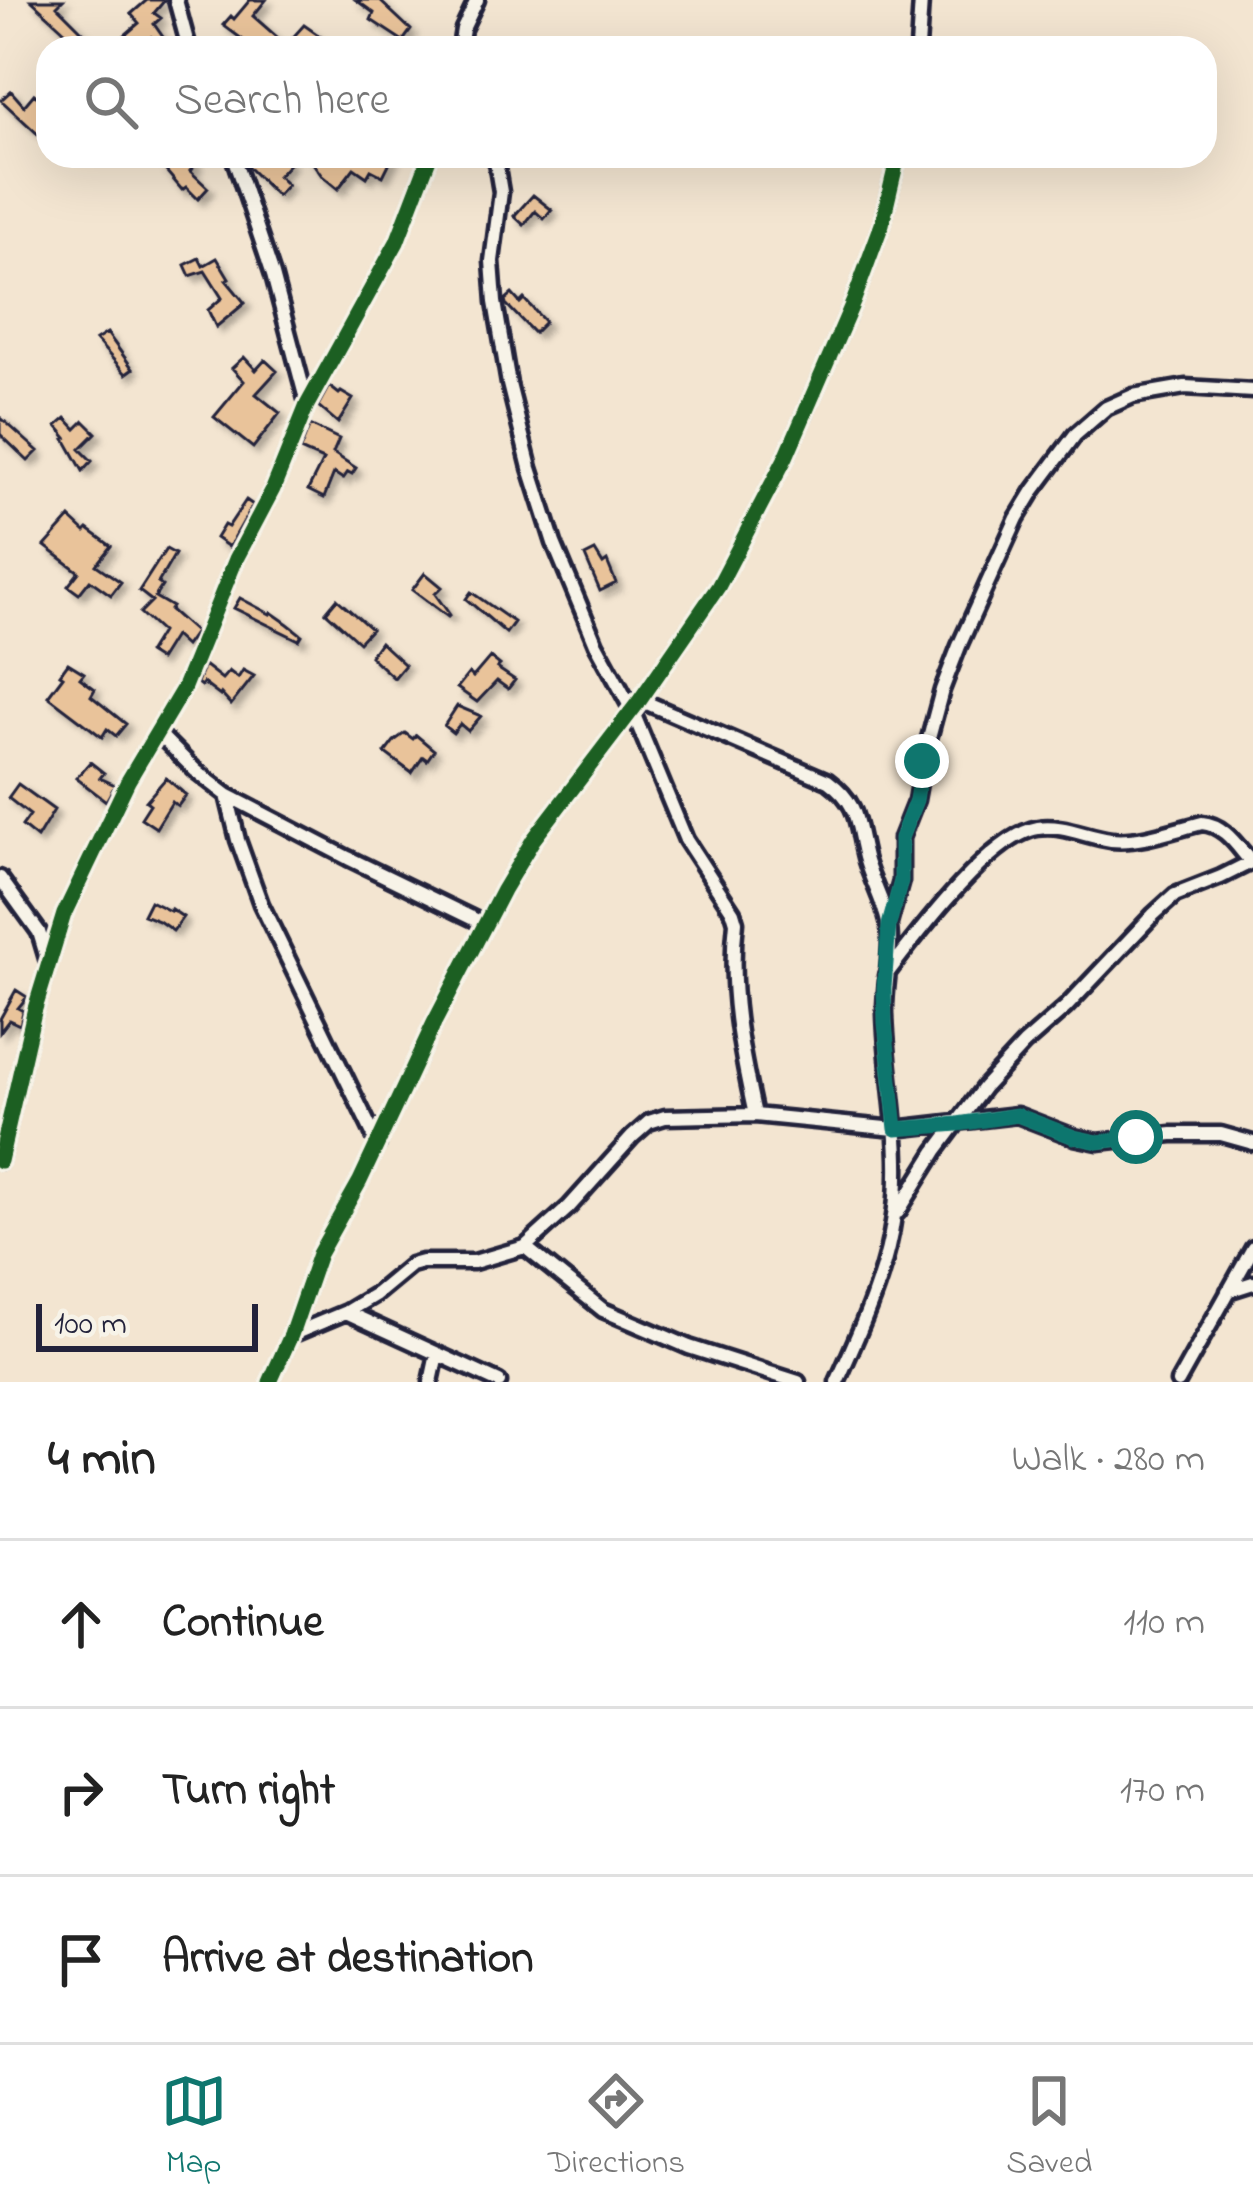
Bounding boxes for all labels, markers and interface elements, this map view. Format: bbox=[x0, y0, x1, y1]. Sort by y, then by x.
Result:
search box bbox=[36, 36, 1217, 168]
icon: search bbox=[78, 69, 144, 135]
text: Search here bbox=[174, 69, 390, 135]
route end bbox=[895, 734, 949, 788]
route start bbox=[1109, 1110, 1163, 1164]
scale bar bbox=[36, 1298, 258, 1351]
text: 100 m bbox=[54, 1301, 127, 1349]
text: 4 min bbox=[48, 1423, 156, 1498]
text: Walk · 280 m bbox=[1011, 1432, 1205, 1489]
icon: ahead bbox=[48, 1591, 114, 1657]
text: Continue bbox=[162, 1591, 323, 1657]
text: 110 m bbox=[1123, 1595, 1205, 1652]
icon: right bbox=[48, 1759, 114, 1825]
text: Turn right bbox=[162, 1759, 335, 1825]
text: 170 m bbox=[1120, 1763, 1205, 1820]
icon: arrive bbox=[48, 1927, 114, 1993]
text: Arrive at destination bbox=[162, 1927, 533, 1993]
tab: Map bbox=[161, 2068, 227, 2188]
tab: Directions bbox=[548, 2068, 685, 2188]
tab: Saved bbox=[1006, 2068, 1092, 2188]

